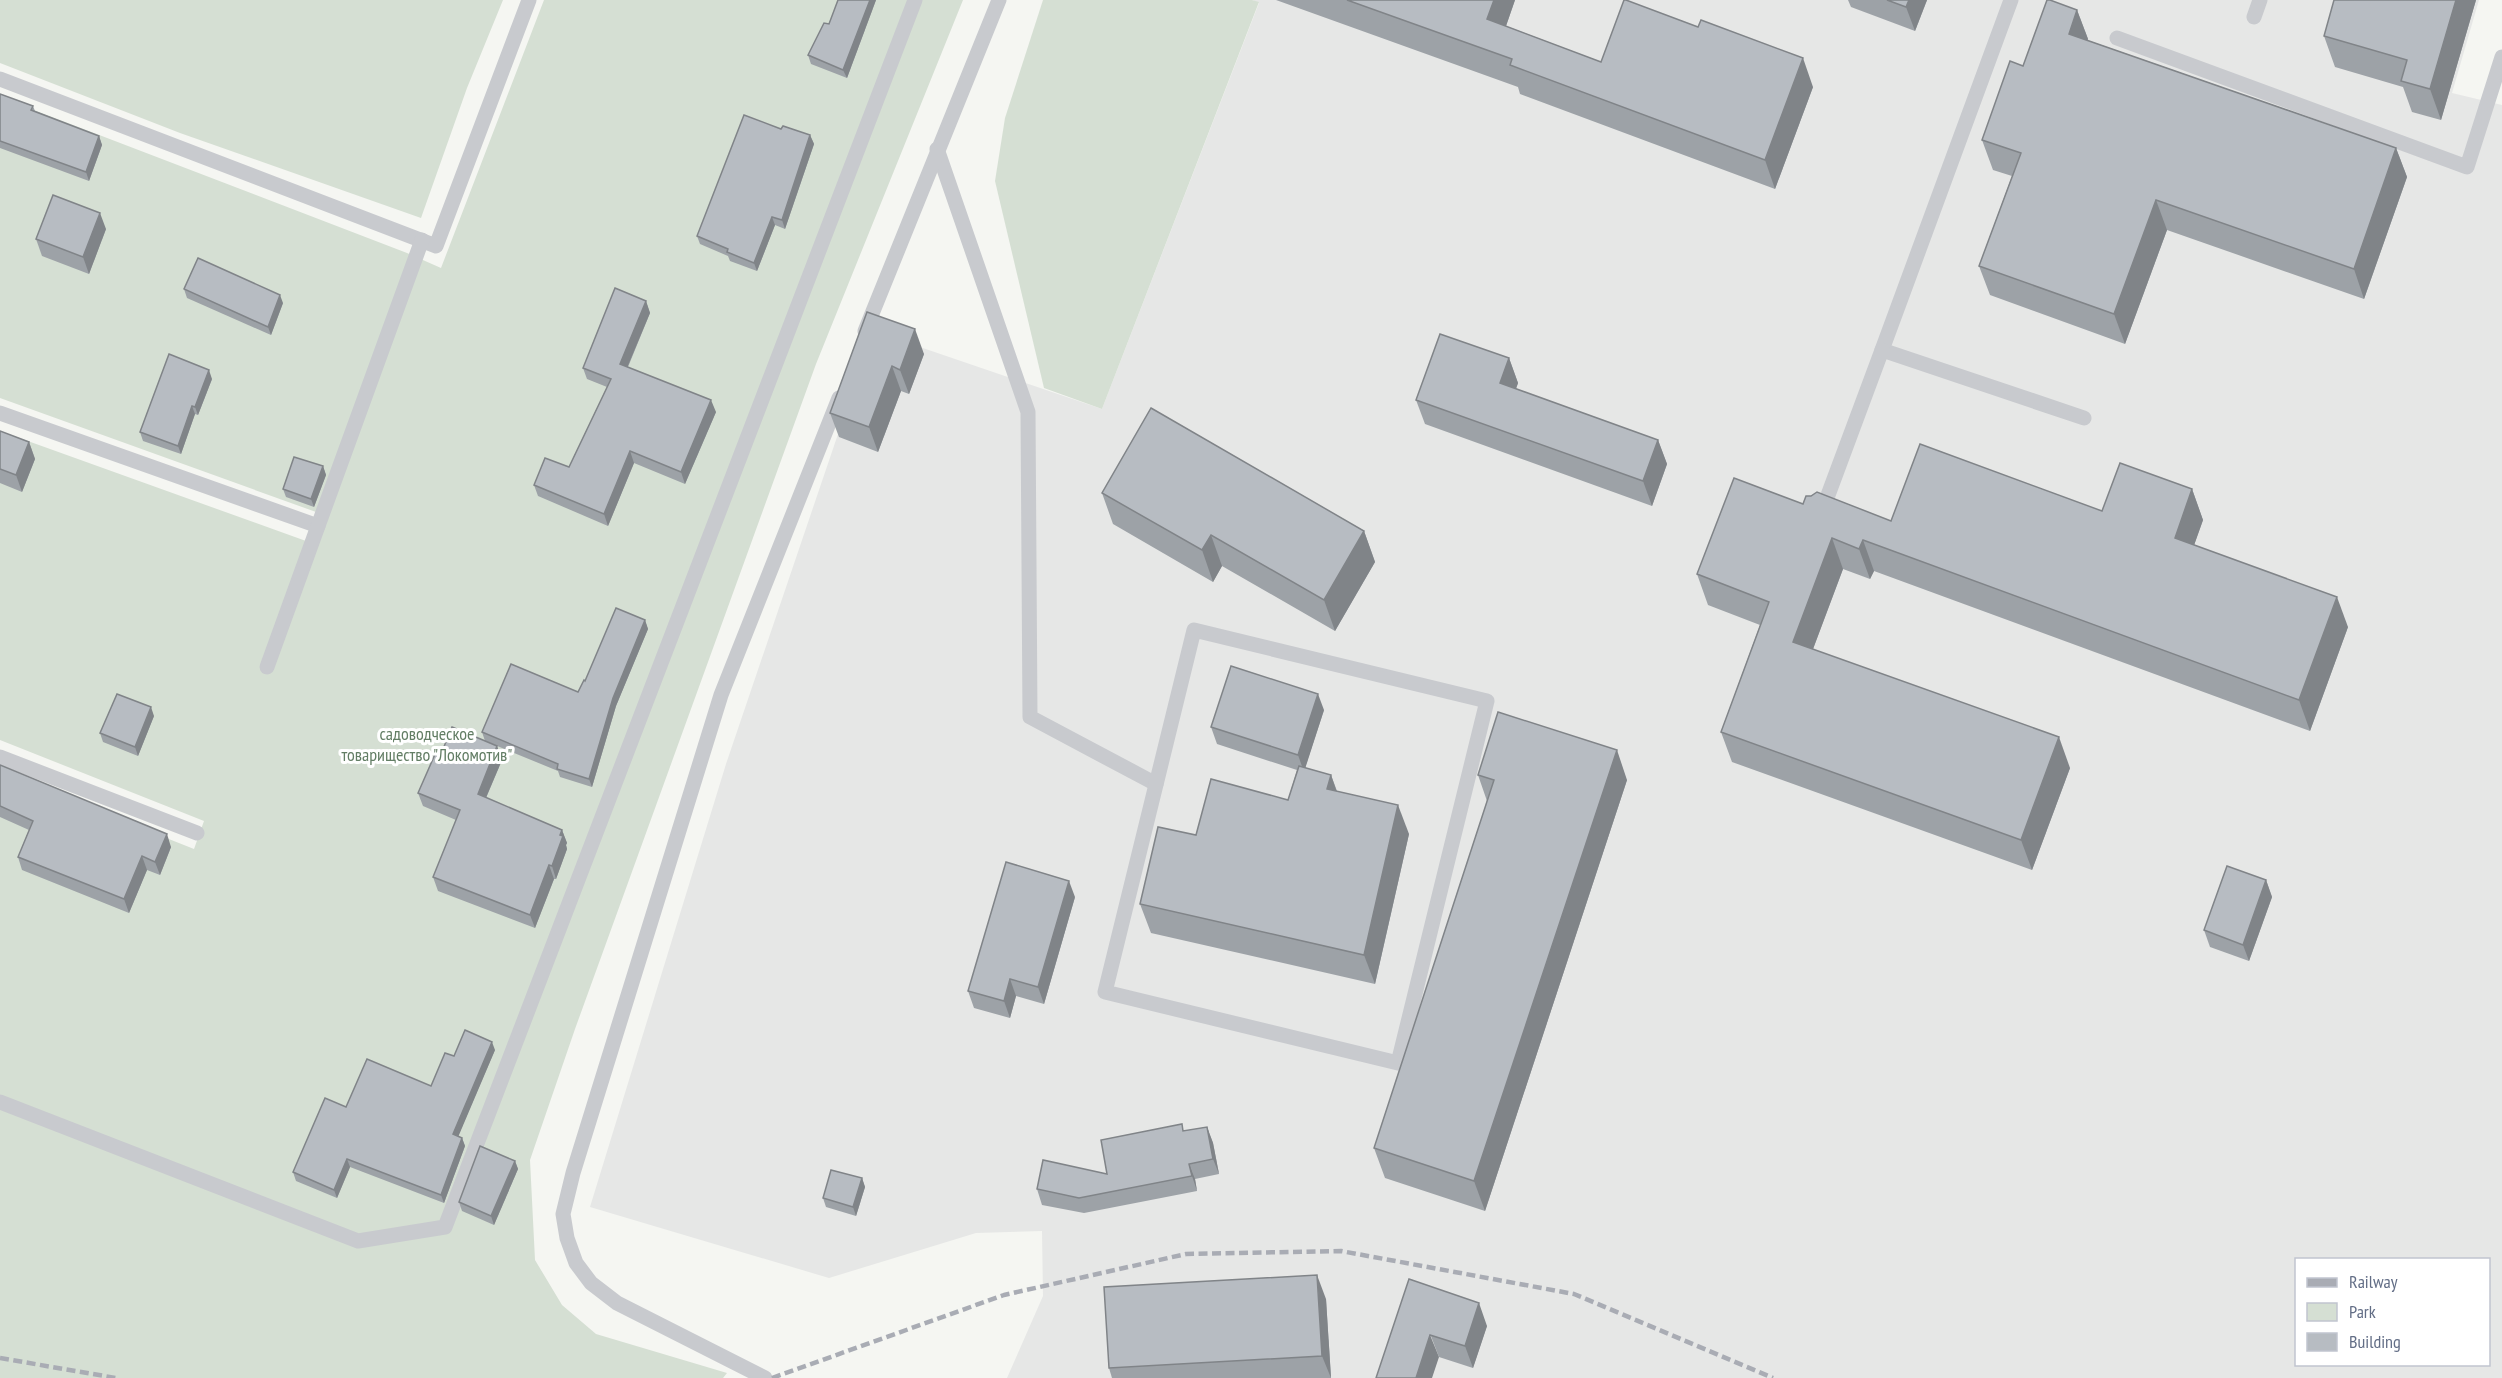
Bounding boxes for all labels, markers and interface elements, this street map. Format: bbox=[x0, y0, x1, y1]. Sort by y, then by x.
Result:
park label: садоводческое товарищество "Локомотив" bbox=[342, 722, 512, 766]
legend bbox=[2295, 1258, 2490, 1366]
text: Railway bbox=[2349, 1270, 2398, 1293]
text: Park bbox=[2349, 1300, 2376, 1323]
text: Building bbox=[2349, 1330, 2401, 1353]

